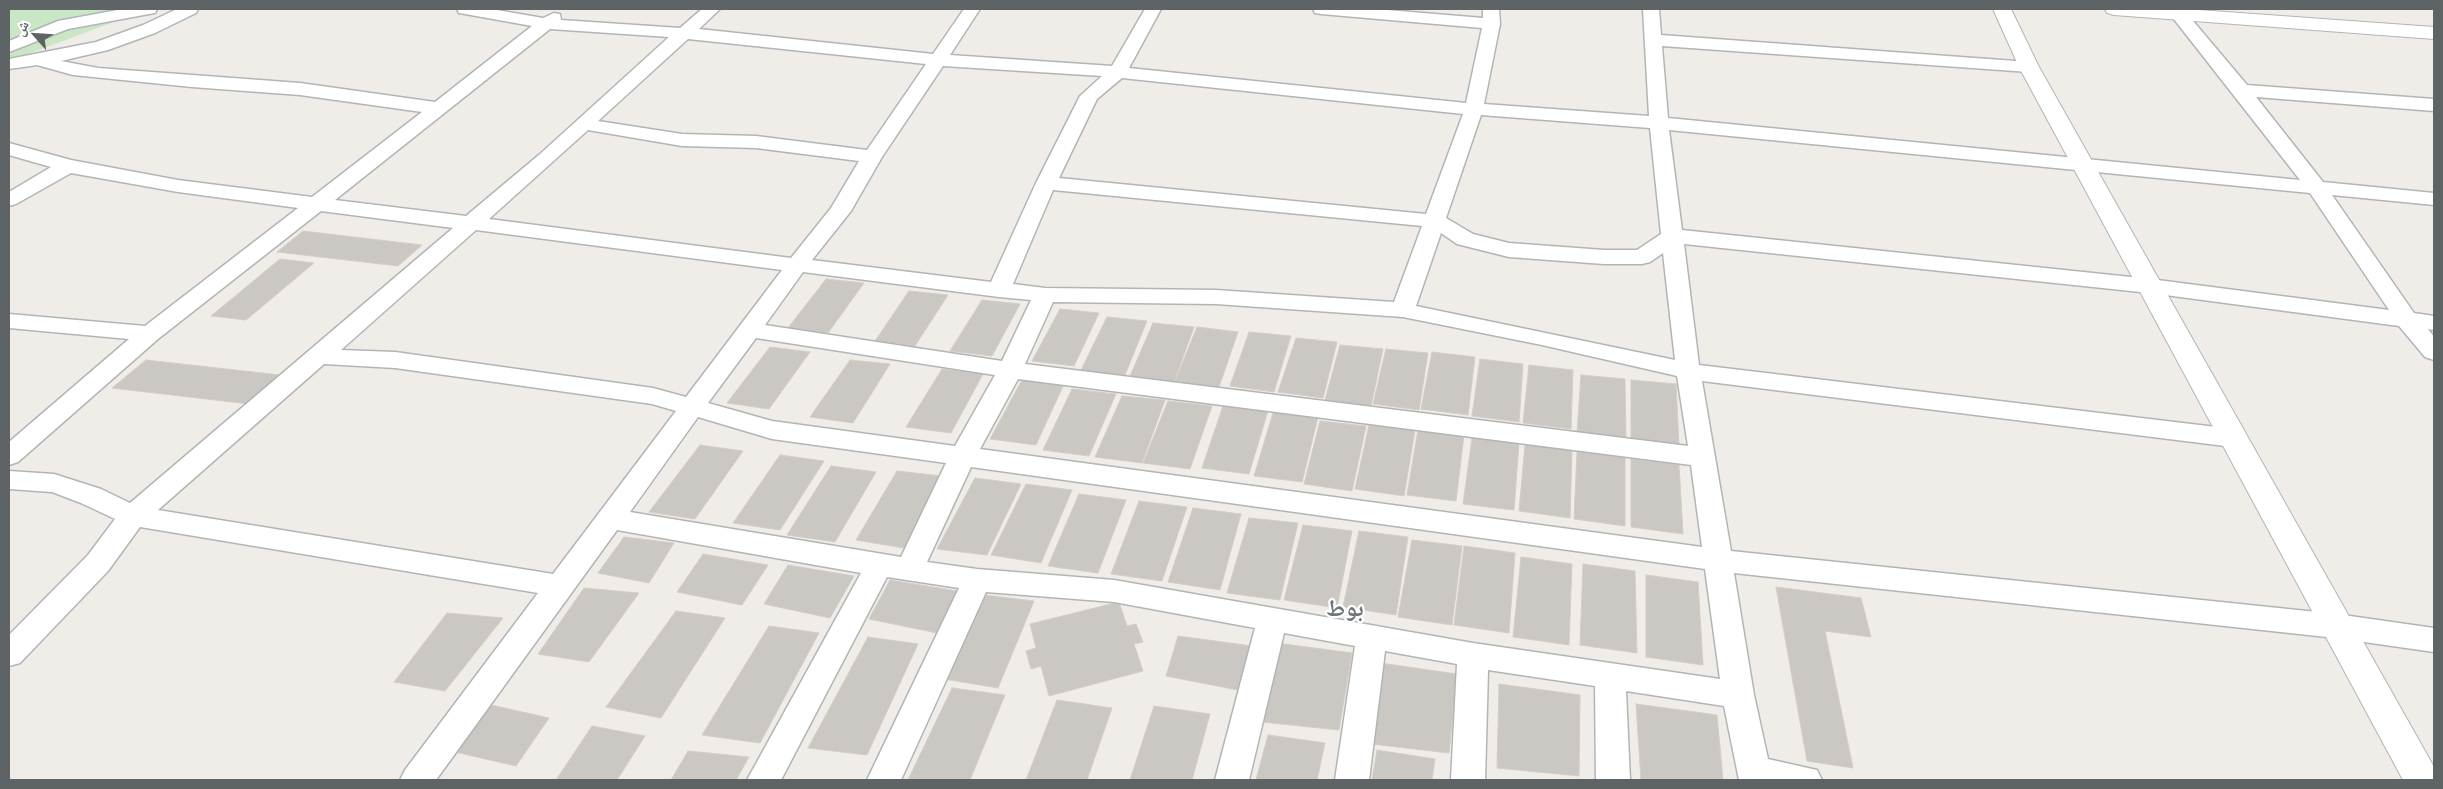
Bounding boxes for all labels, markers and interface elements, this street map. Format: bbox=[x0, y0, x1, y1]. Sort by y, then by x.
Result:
north arrow bbox=[10, 10, 60, 60]
text: ش bbox=[10, 18, 32, 39]
district label: بوط bbox=[1326, 594, 1364, 622]

